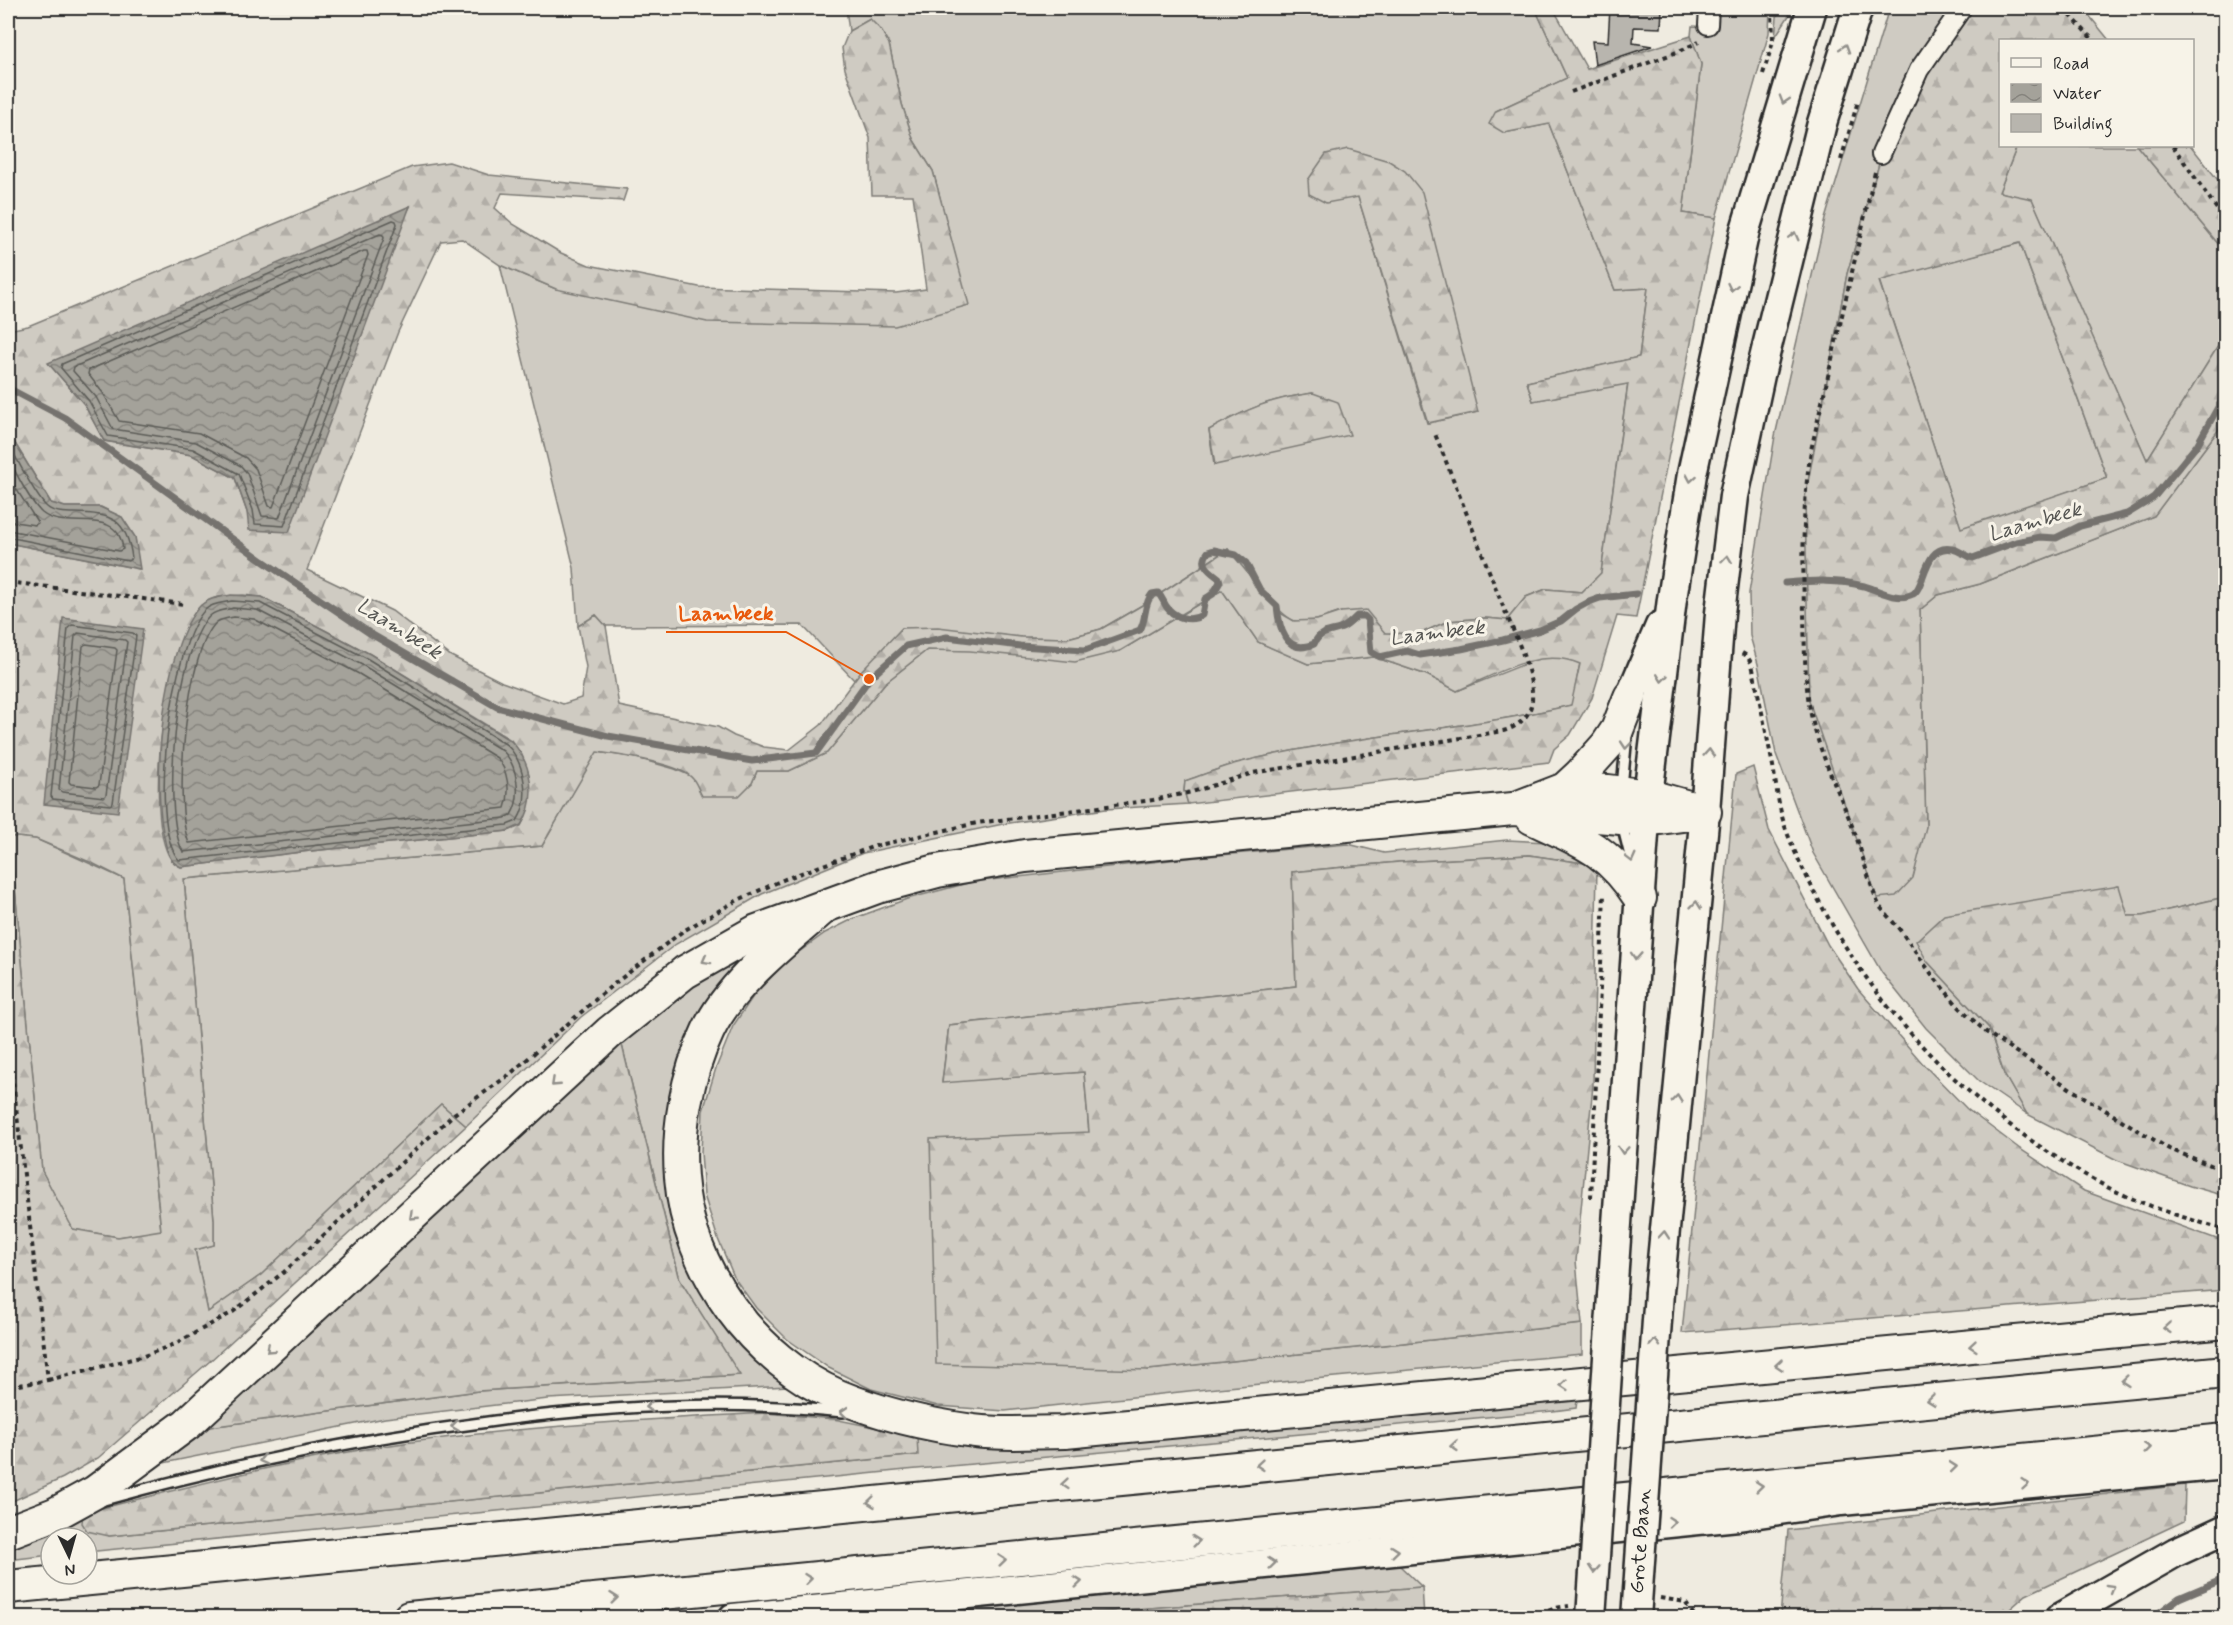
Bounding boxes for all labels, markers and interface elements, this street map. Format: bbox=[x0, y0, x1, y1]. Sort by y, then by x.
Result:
legend bbox=[1999, 39, 2194, 147]
one-way arrow bbox=[1838, 43, 1851, 54]
text: Road bbox=[2053, 52, 2089, 76]
text: Water bbox=[2053, 82, 2102, 106]
one-way arrow bbox=[1779, 94, 1791, 105]
text: Building bbox=[2053, 112, 2113, 138]
one-way arrow bbox=[1786, 231, 1799, 241]
one-way arrow bbox=[1727, 282, 1740, 292]
one-way arrow bbox=[1685, 473, 1698, 483]
water label: Laambeek bbox=[1985, 495, 2086, 549]
one-way arrow bbox=[1720, 555, 1732, 564]
water label: Laambeek bbox=[351, 592, 448, 667]
callout: Laambeek bbox=[666, 593, 786, 632]
text: Laambeek bbox=[678, 600, 774, 628]
water label: Laambeek bbox=[1388, 613, 1487, 653]
one-way arrow bbox=[1657, 673, 1669, 683]
one-way arrow bbox=[1620, 740, 1633, 749]
one-way arrow bbox=[1702, 749, 1715, 758]
one-way arrow bbox=[1623, 852, 1636, 862]
one-way arrow bbox=[1689, 901, 1702, 910]
one-way arrow bbox=[1630, 952, 1643, 961]
one-way arrow bbox=[702, 953, 712, 964]
one-way arrow bbox=[552, 1076, 562, 1087]
one-way arrow bbox=[1670, 1095, 1683, 1104]
one-way arrow bbox=[1616, 1146, 1629, 1155]
one-way arrow bbox=[409, 1209, 420, 1220]
one-way arrow bbox=[1657, 1230, 1670, 1240]
one-way arrow bbox=[2163, 1321, 2172, 1334]
one-way arrow bbox=[1649, 1339, 1662, 1348]
one-way arrow bbox=[1969, 1339, 1978, 1352]
one-way arrow bbox=[266, 1342, 277, 1353]
one-way arrow bbox=[1774, 1358, 1784, 1371]
one-way arrow bbox=[2121, 1374, 2130, 1387]
one-way arrow bbox=[1559, 1378, 1568, 1391]
one-way arrow bbox=[1927, 1393, 1936, 1406]
one-way arrow bbox=[644, 1400, 653, 1413]
one-way arrow bbox=[839, 1406, 848, 1419]
one-way arrow bbox=[450, 1419, 460, 1432]
one-way arrow bbox=[1449, 1439, 1458, 1452]
one-way arrow bbox=[2143, 1442, 2152, 1455]
one-way arrow bbox=[258, 1452, 268, 1465]
one-way arrow bbox=[1255, 1458, 1264, 1471]
one-way arrow bbox=[1948, 1461, 1958, 1474]
one-way arrow bbox=[1061, 1477, 1070, 1490]
one-way arrow bbox=[2020, 1478, 2029, 1491]
one-way arrow bbox=[1754, 1480, 1763, 1493]
street label: Grote Baan bbox=[1624, 1487, 1658, 1594]
one-way arrow bbox=[867, 1495, 876, 1508]
one-way arrow bbox=[1668, 1516, 1677, 1529]
north arrow bbox=[39, 1526, 99, 1586]
one-way arrow bbox=[1191, 1535, 1201, 1548]
one-way arrow bbox=[1390, 1545, 1399, 1558]
one-way arrow bbox=[997, 1554, 1006, 1567]
one-way arrow bbox=[1267, 1557, 1276, 1570]
text: N bbox=[64, 1559, 76, 1580]
one-way arrow bbox=[1588, 1565, 1601, 1574]
one-way arrow bbox=[803, 1573, 812, 1586]
one-way arrow bbox=[1073, 1576, 1082, 1589]
one-way arrow bbox=[2105, 1584, 2115, 1596]
one-way arrow bbox=[609, 1592, 618, 1605]

